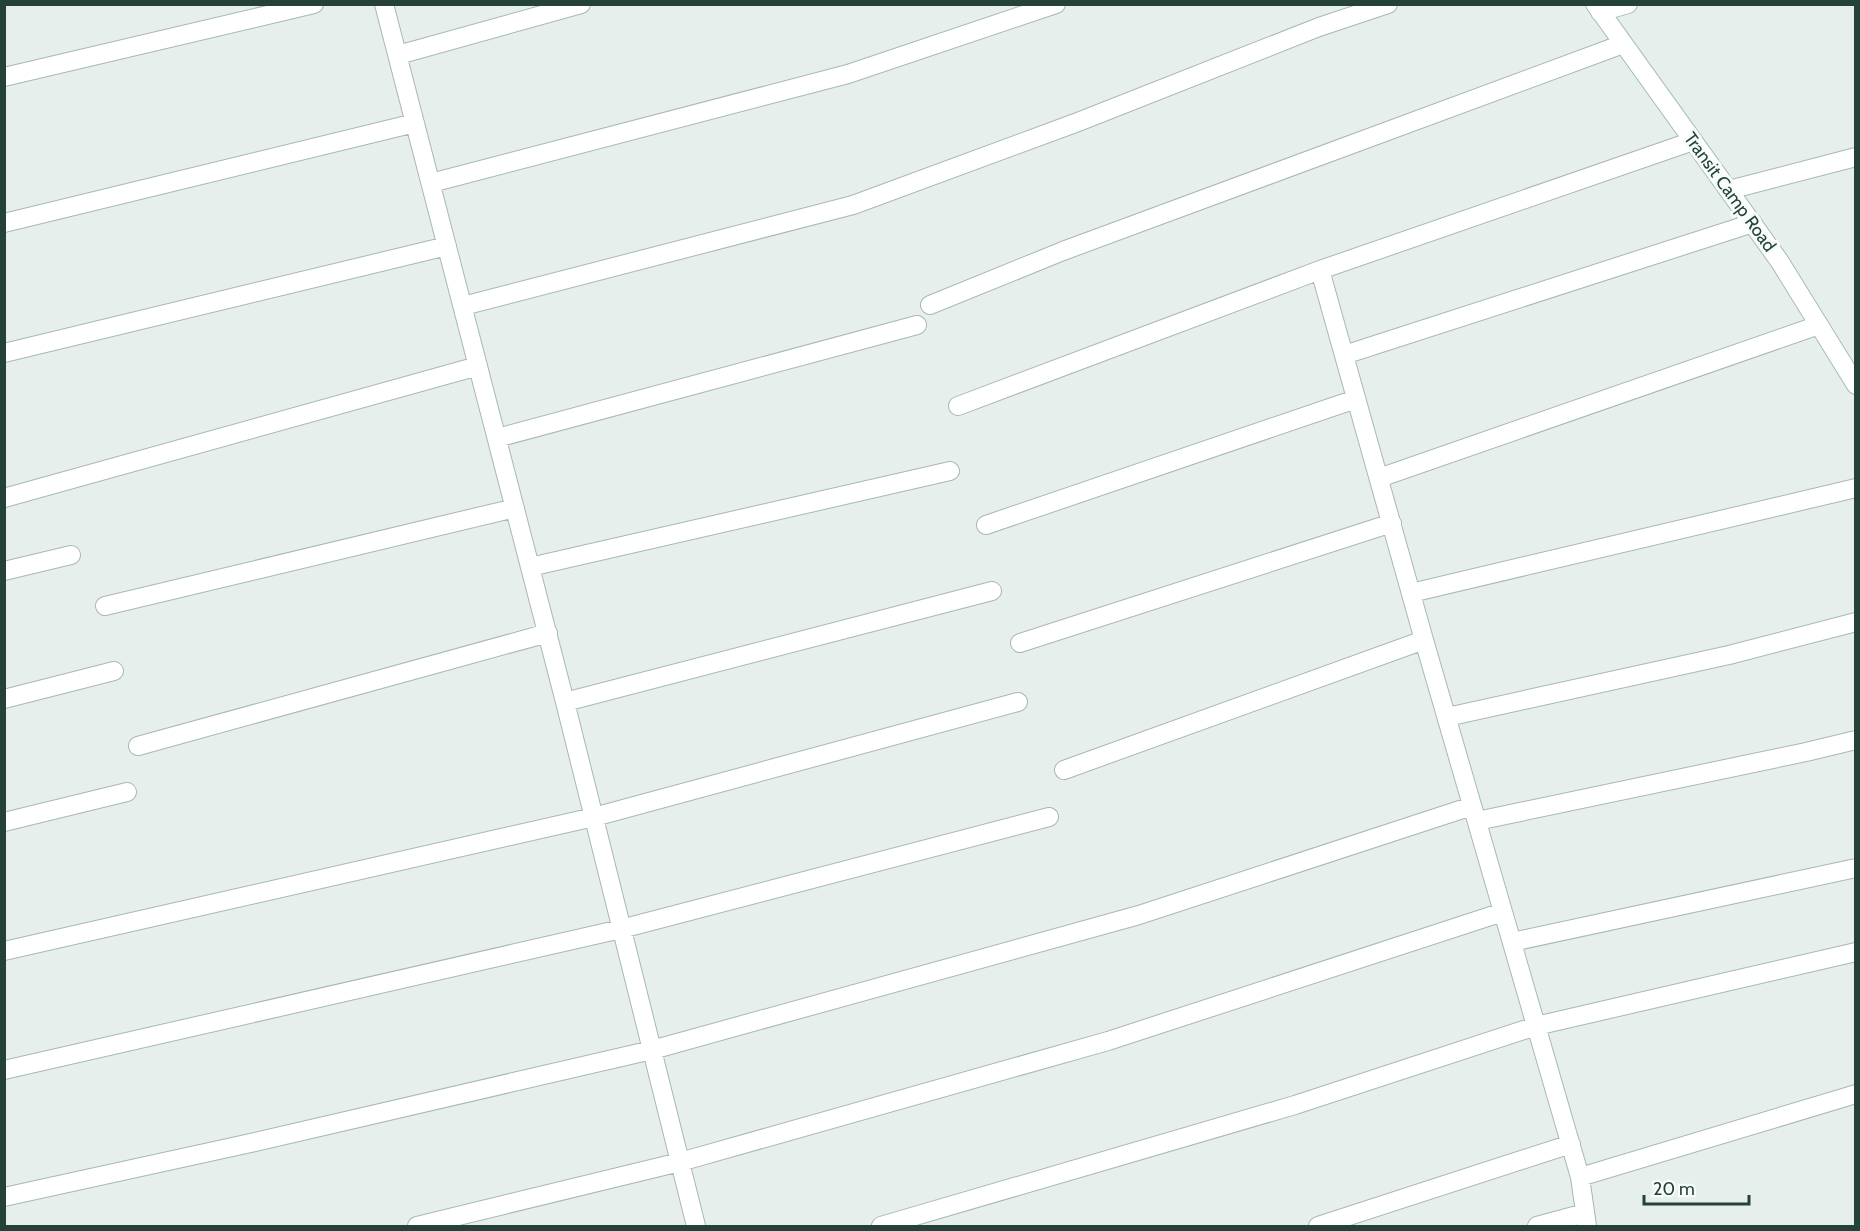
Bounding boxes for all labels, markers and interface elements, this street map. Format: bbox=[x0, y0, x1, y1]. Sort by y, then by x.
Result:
street label: Transit Camp Road bbox=[1679, 128, 1781, 256]
scale bar bbox=[1644, 1168, 1749, 1206]
text: 20 m bbox=[1653, 1178, 1695, 1200]

